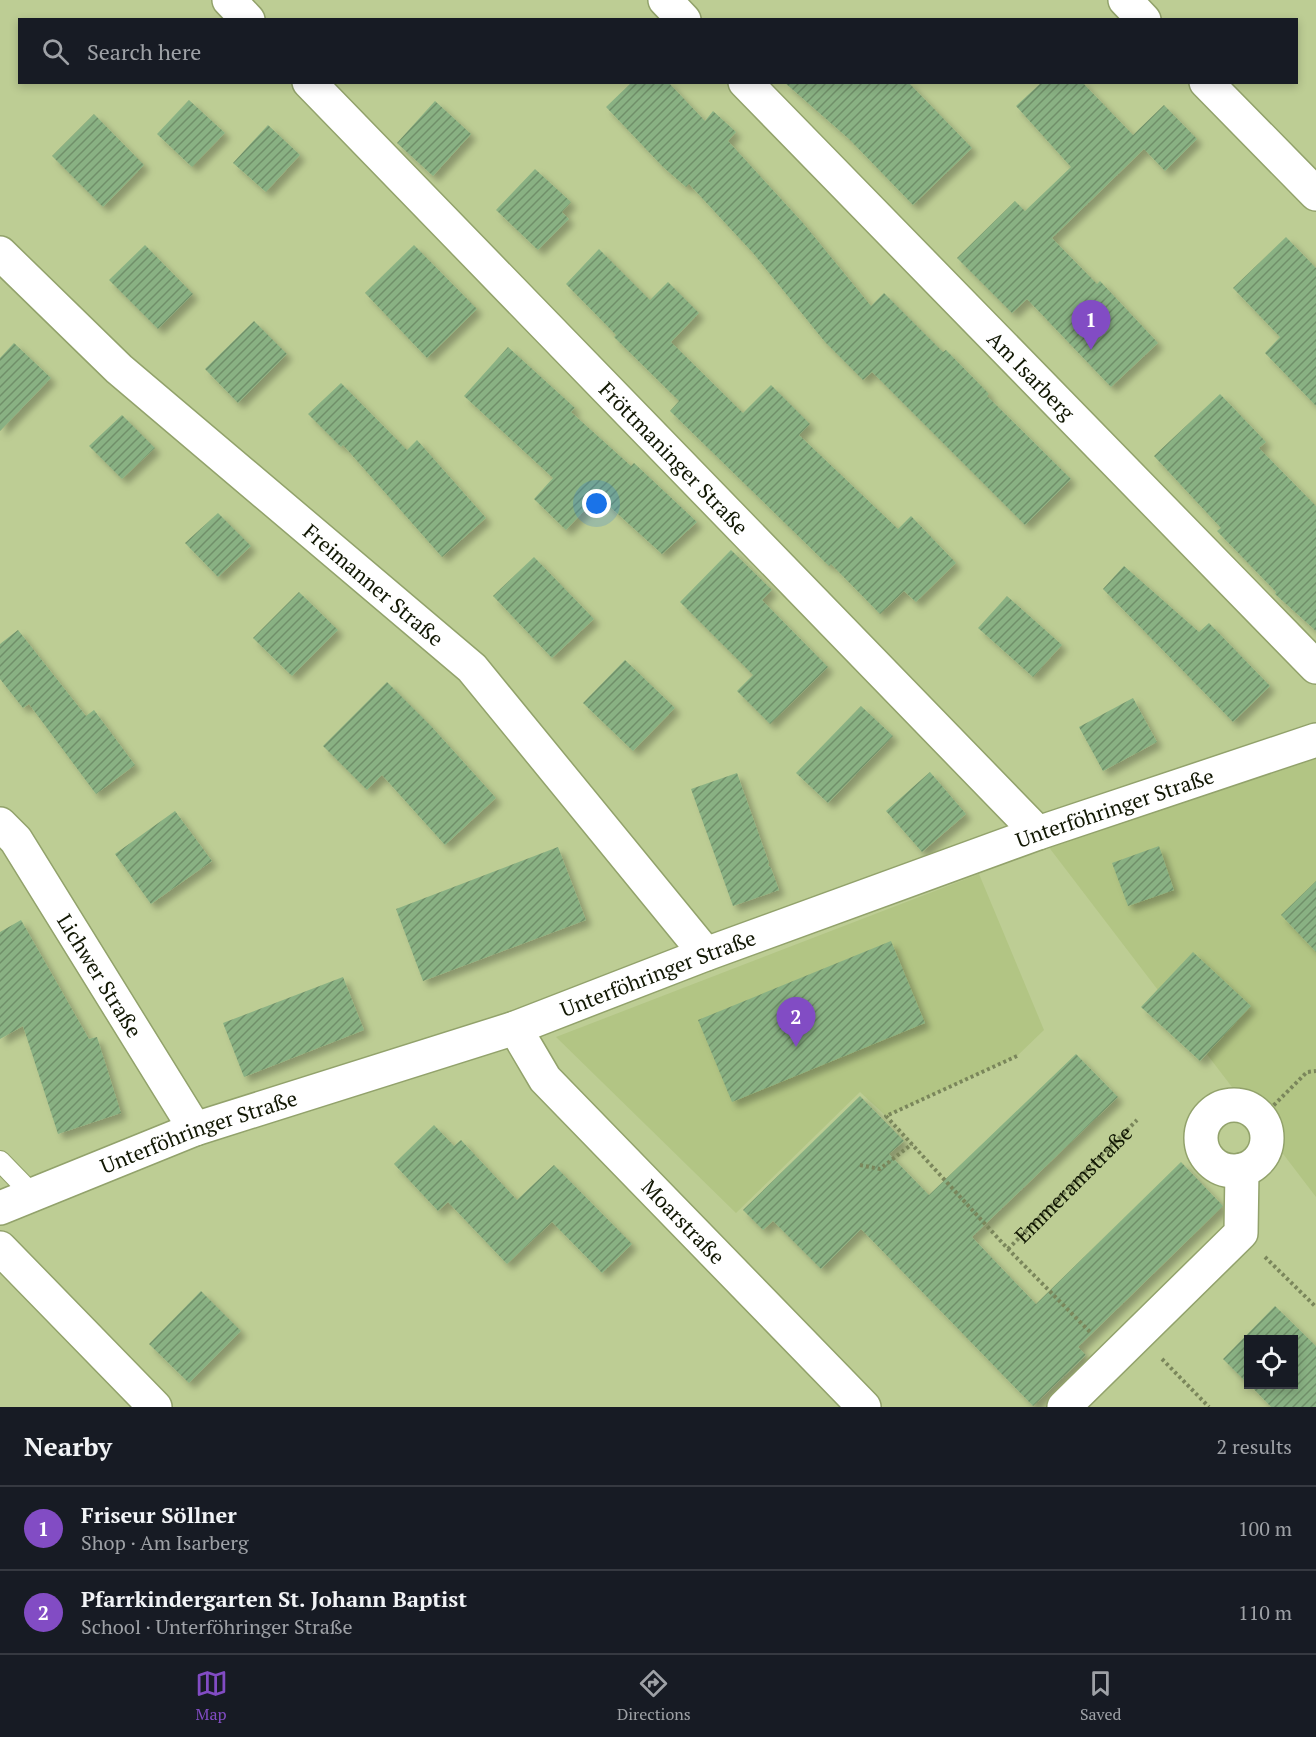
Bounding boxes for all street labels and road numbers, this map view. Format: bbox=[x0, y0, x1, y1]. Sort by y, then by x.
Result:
street label: Am Isarberg bbox=[982, 325, 1082, 427]
street label: Fröttmaninger Straße bbox=[593, 375, 755, 541]
street label: Freimanner Straße bbox=[298, 517, 450, 652]
street label: Unterföhringer Straße bbox=[1012, 761, 1217, 854]
street label: Lichwer Straße bbox=[51, 908, 149, 1043]
street label: Unterföhringer Straße bbox=[556, 923, 760, 1023]
street label: Unterföhringer Straße bbox=[96, 1084, 301, 1180]
street label: Emmeramstraße bbox=[1008, 1119, 1138, 1249]
street label: Moarstraße bbox=[636, 1173, 731, 1270]

